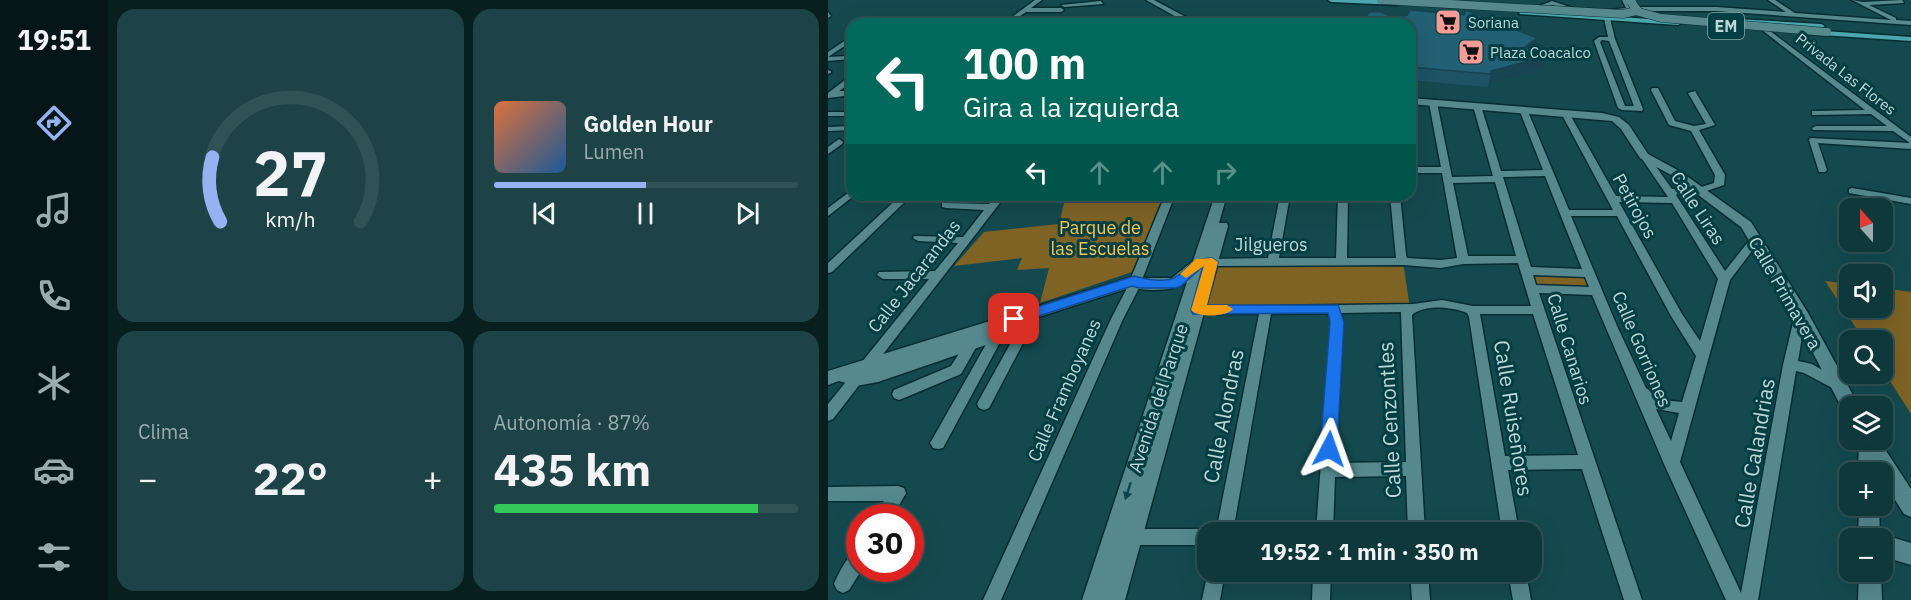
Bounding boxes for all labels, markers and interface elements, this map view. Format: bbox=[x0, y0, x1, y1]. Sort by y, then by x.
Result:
supermarket icon: Soriana bbox=[1433, 7, 1463, 37]
place label: Soriana bbox=[1468, 13, 1519, 32]
road number: EM bbox=[1708, 13, 1744, 39]
text: 19:51 bbox=[17, 22, 91, 57]
street label: Privada Las Flores bbox=[1792, 29, 1900, 119]
text: 100 m bbox=[963, 36, 1086, 91]
supermarket icon: Plaza Coacalco bbox=[1456, 37, 1486, 67]
icon: left bbox=[864, 42, 942, 120]
place label: Plaza Coacalco bbox=[1490, 43, 1591, 62]
text: Gira a la izquierda bbox=[963, 89, 1179, 124]
icon: directions bbox=[33, 102, 75, 144]
text: Golden Hour bbox=[584, 109, 713, 138]
text: 27 bbox=[253, 133, 328, 214]
text: Lumen bbox=[584, 138, 644, 165]
icon: left bbox=[1020, 156, 1053, 189]
icon: ahead bbox=[1083, 156, 1116, 189]
icon: ahead bbox=[1146, 156, 1179, 189]
icon: right bbox=[1209, 156, 1242, 189]
street label: Calle Liras bbox=[1666, 167, 1730, 249]
street label: Petirojos bbox=[1608, 169, 1662, 243]
icon: music bbox=[33, 189, 75, 231]
icon: previous bbox=[528, 197, 561, 230]
icon: pause bbox=[629, 197, 662, 230]
icon: next bbox=[731, 197, 764, 230]
north arrow bbox=[1839, 198, 1893, 252]
map controls bbox=[1839, 198, 1893, 582]
text: km/h bbox=[265, 206, 315, 234]
street label: Calle Jacarandas bbox=[863, 215, 965, 337]
park label: Parque de las Escuelas bbox=[1050, 216, 1150, 260]
street label: Jilgueros bbox=[1234, 233, 1308, 256]
street label: Calle Primavera bbox=[1743, 233, 1827, 354]
button: sound bbox=[1839, 264, 1893, 318]
icon: phone bbox=[33, 275, 75, 317]
street label: Calle Gorriones bbox=[1607, 287, 1677, 411]
street label: Calle Canarios bbox=[1542, 291, 1598, 407]
pin bbox=[988, 293, 1039, 344]
icon: arrive bbox=[997, 302, 1030, 335]
street label: Calle Framboyanes bbox=[1022, 315, 1106, 465]
street label: Avenida del Parque bbox=[1123, 320, 1193, 476]
button: search bbox=[1839, 330, 1893, 384]
street label: Calle Ruiseñores bbox=[1488, 338, 1540, 498]
street label: Calle Cenzontles bbox=[1371, 341, 1407, 499]
street label: Calle Alondras bbox=[1196, 346, 1250, 486]
icon: climate bbox=[33, 362, 75, 404]
street label: Calle Calandrias bbox=[1727, 376, 1781, 530]
button: layers bbox=[1839, 396, 1893, 450]
text: Autonomía · 87% bbox=[494, 409, 650, 436]
position arrow bbox=[1297, 417, 1361, 481]
text: Clima bbox=[138, 418, 189, 445]
text: 435 km bbox=[494, 440, 651, 498]
icon: car bbox=[33, 449, 75, 491]
text: 22° bbox=[253, 449, 328, 507]
text: − bbox=[138, 457, 158, 500]
text: + bbox=[423, 457, 443, 500]
button: + bbox=[1839, 462, 1893, 516]
one-way arrow bbox=[1123, 482, 1132, 500]
speed limit sign: 30 bbox=[846, 504, 924, 582]
button: − bbox=[1839, 528, 1893, 582]
icon: filters bbox=[33, 536, 75, 578]
text: 19:52 · 1 min · 350 m bbox=[1260, 537, 1479, 566]

